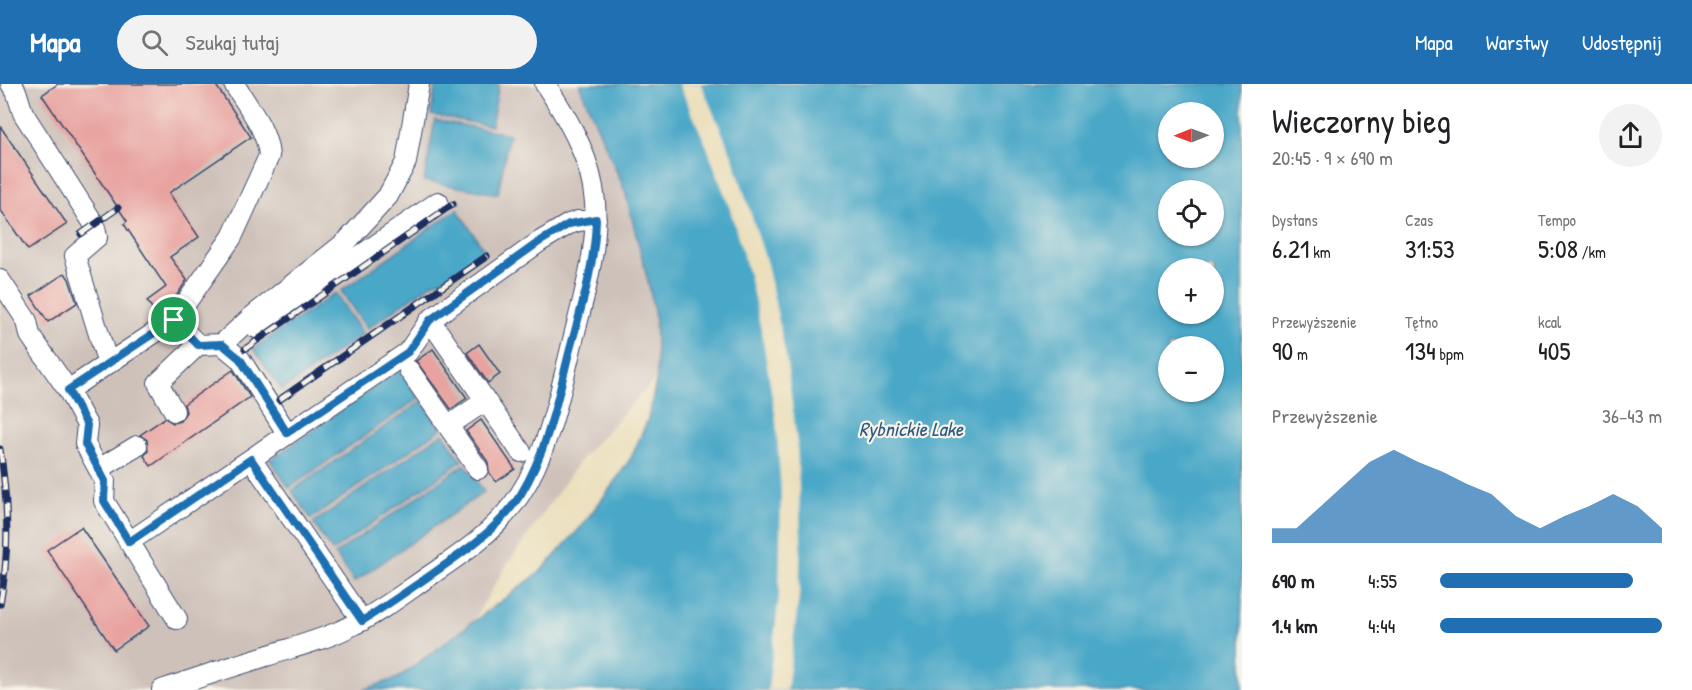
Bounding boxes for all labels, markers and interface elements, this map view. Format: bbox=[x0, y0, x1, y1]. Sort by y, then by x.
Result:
search box bbox=[117, 15, 537, 69]
text: Mapa bbox=[30, 23, 81, 61]
icon: search bbox=[138, 26, 171, 59]
text: Szukaj tutaj bbox=[186, 27, 280, 57]
text: Mapa bbox=[1415, 28, 1453, 57]
text: Warstwy bbox=[1486, 28, 1549, 57]
text: Udostępnij bbox=[1582, 28, 1662, 57]
text: Wieczorny bieg bbox=[1272, 99, 1451, 143]
north arrow bbox=[1158, 102, 1224, 168]
map controls bbox=[1158, 102, 1224, 402]
button: share bbox=[1599, 104, 1662, 167]
text: 20:45 · 9 × 690 m bbox=[1272, 144, 1393, 171]
button: locate bbox=[1158, 180, 1224, 246]
text: Dystans bbox=[1272, 209, 1318, 231]
text: Czas bbox=[1405, 209, 1433, 231]
text: Tempo bbox=[1538, 209, 1576, 231]
text: 6.21 bbox=[1272, 231, 1310, 266]
text: 31:53 bbox=[1405, 231, 1455, 266]
text: 5:08 bbox=[1538, 231, 1578, 266]
text: km bbox=[1310, 241, 1331, 263]
text: /km bbox=[1578, 241, 1606, 263]
button: + bbox=[1158, 258, 1224, 324]
pin bbox=[148, 294, 199, 345]
icon: arrive bbox=[157, 303, 190, 336]
text: Przewyższenie bbox=[1272, 311, 1357, 333]
text: Tętno bbox=[1405, 311, 1438, 333]
text: kcal bbox=[1538, 311, 1561, 333]
text: 90 bbox=[1272, 333, 1293, 368]
text: 134 bbox=[1405, 333, 1436, 368]
text: 405 bbox=[1538, 333, 1570, 368]
button: − bbox=[1158, 336, 1224, 402]
text: m bbox=[1293, 343, 1308, 365]
text: bpm bbox=[1436, 343, 1464, 365]
text: Przewyższenie bbox=[1272, 402, 1378, 429]
text: 36–43 m bbox=[1602, 402, 1662, 429]
water label: Rybnickie Lake bbox=[859, 415, 964, 443]
text: 690 m bbox=[1272, 567, 1314, 594]
text: 4:55 bbox=[1368, 567, 1397, 594]
text: 1.4 km bbox=[1272, 612, 1318, 639]
text: 4:44 bbox=[1368, 612, 1395, 639]

